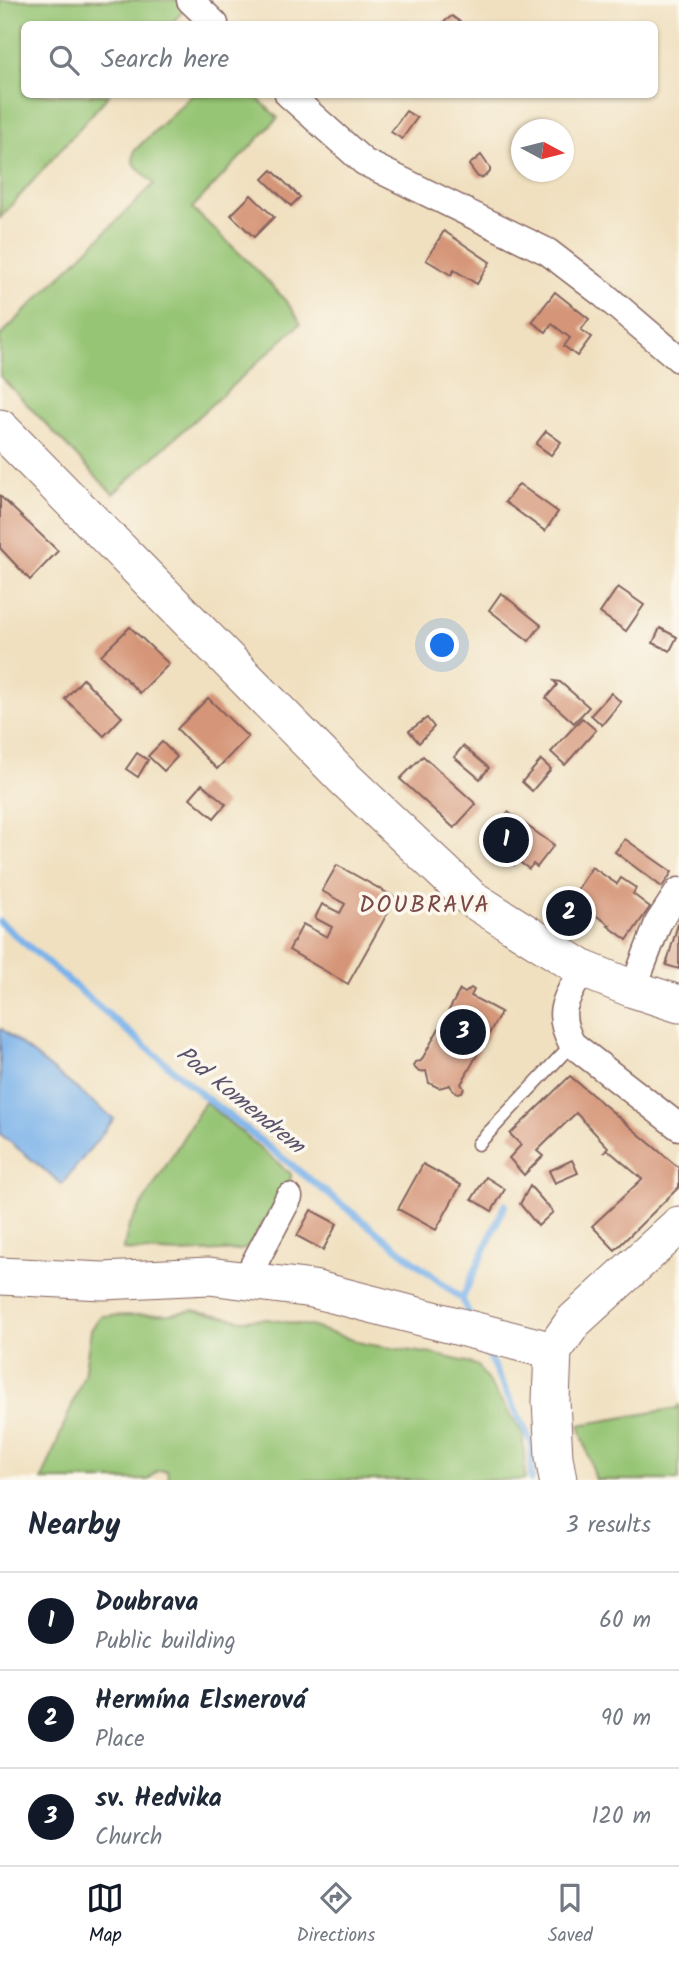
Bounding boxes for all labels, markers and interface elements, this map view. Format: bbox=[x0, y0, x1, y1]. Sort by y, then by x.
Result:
search box bbox=[21, 21, 658, 98]
text: Search here bbox=[101, 39, 229, 81]
icon: search bbox=[45, 41, 83, 79]
north arrow bbox=[511, 119, 574, 182]
your location bbox=[425, 628, 459, 662]
pin: 1 bbox=[483, 814, 529, 866]
district label: DOUBRAVA bbox=[359, 886, 491, 925]
pin: 2 bbox=[546, 887, 592, 939]
pin: 3 bbox=[440, 1006, 486, 1058]
water label: Pod Komendrem bbox=[168, 1037, 313, 1165]
text: Nearby bbox=[28, 1502, 120, 1550]
text: 3 results bbox=[565, 1508, 651, 1544]
text: Doubrava bbox=[95, 1582, 198, 1624]
text: 1 bbox=[48, 1603, 54, 1639]
text: 60 m bbox=[599, 1603, 651, 1639]
text: Public building bbox=[95, 1624, 236, 1660]
text: Hermína Elsnerová bbox=[95, 1680, 306, 1722]
text: 2 bbox=[44, 1701, 58, 1737]
text: 90 m bbox=[601, 1701, 651, 1737]
text: Place bbox=[95, 1722, 145, 1758]
text: sv. Hedvika bbox=[95, 1778, 222, 1820]
text: 3 bbox=[45, 1799, 57, 1835]
text: 120 m bbox=[591, 1799, 651, 1835]
text: Church bbox=[95, 1820, 162, 1856]
tab: Map bbox=[86, 1879, 124, 1951]
tab: Directions bbox=[297, 1879, 375, 1951]
tab: Saved bbox=[548, 1879, 593, 1951]

